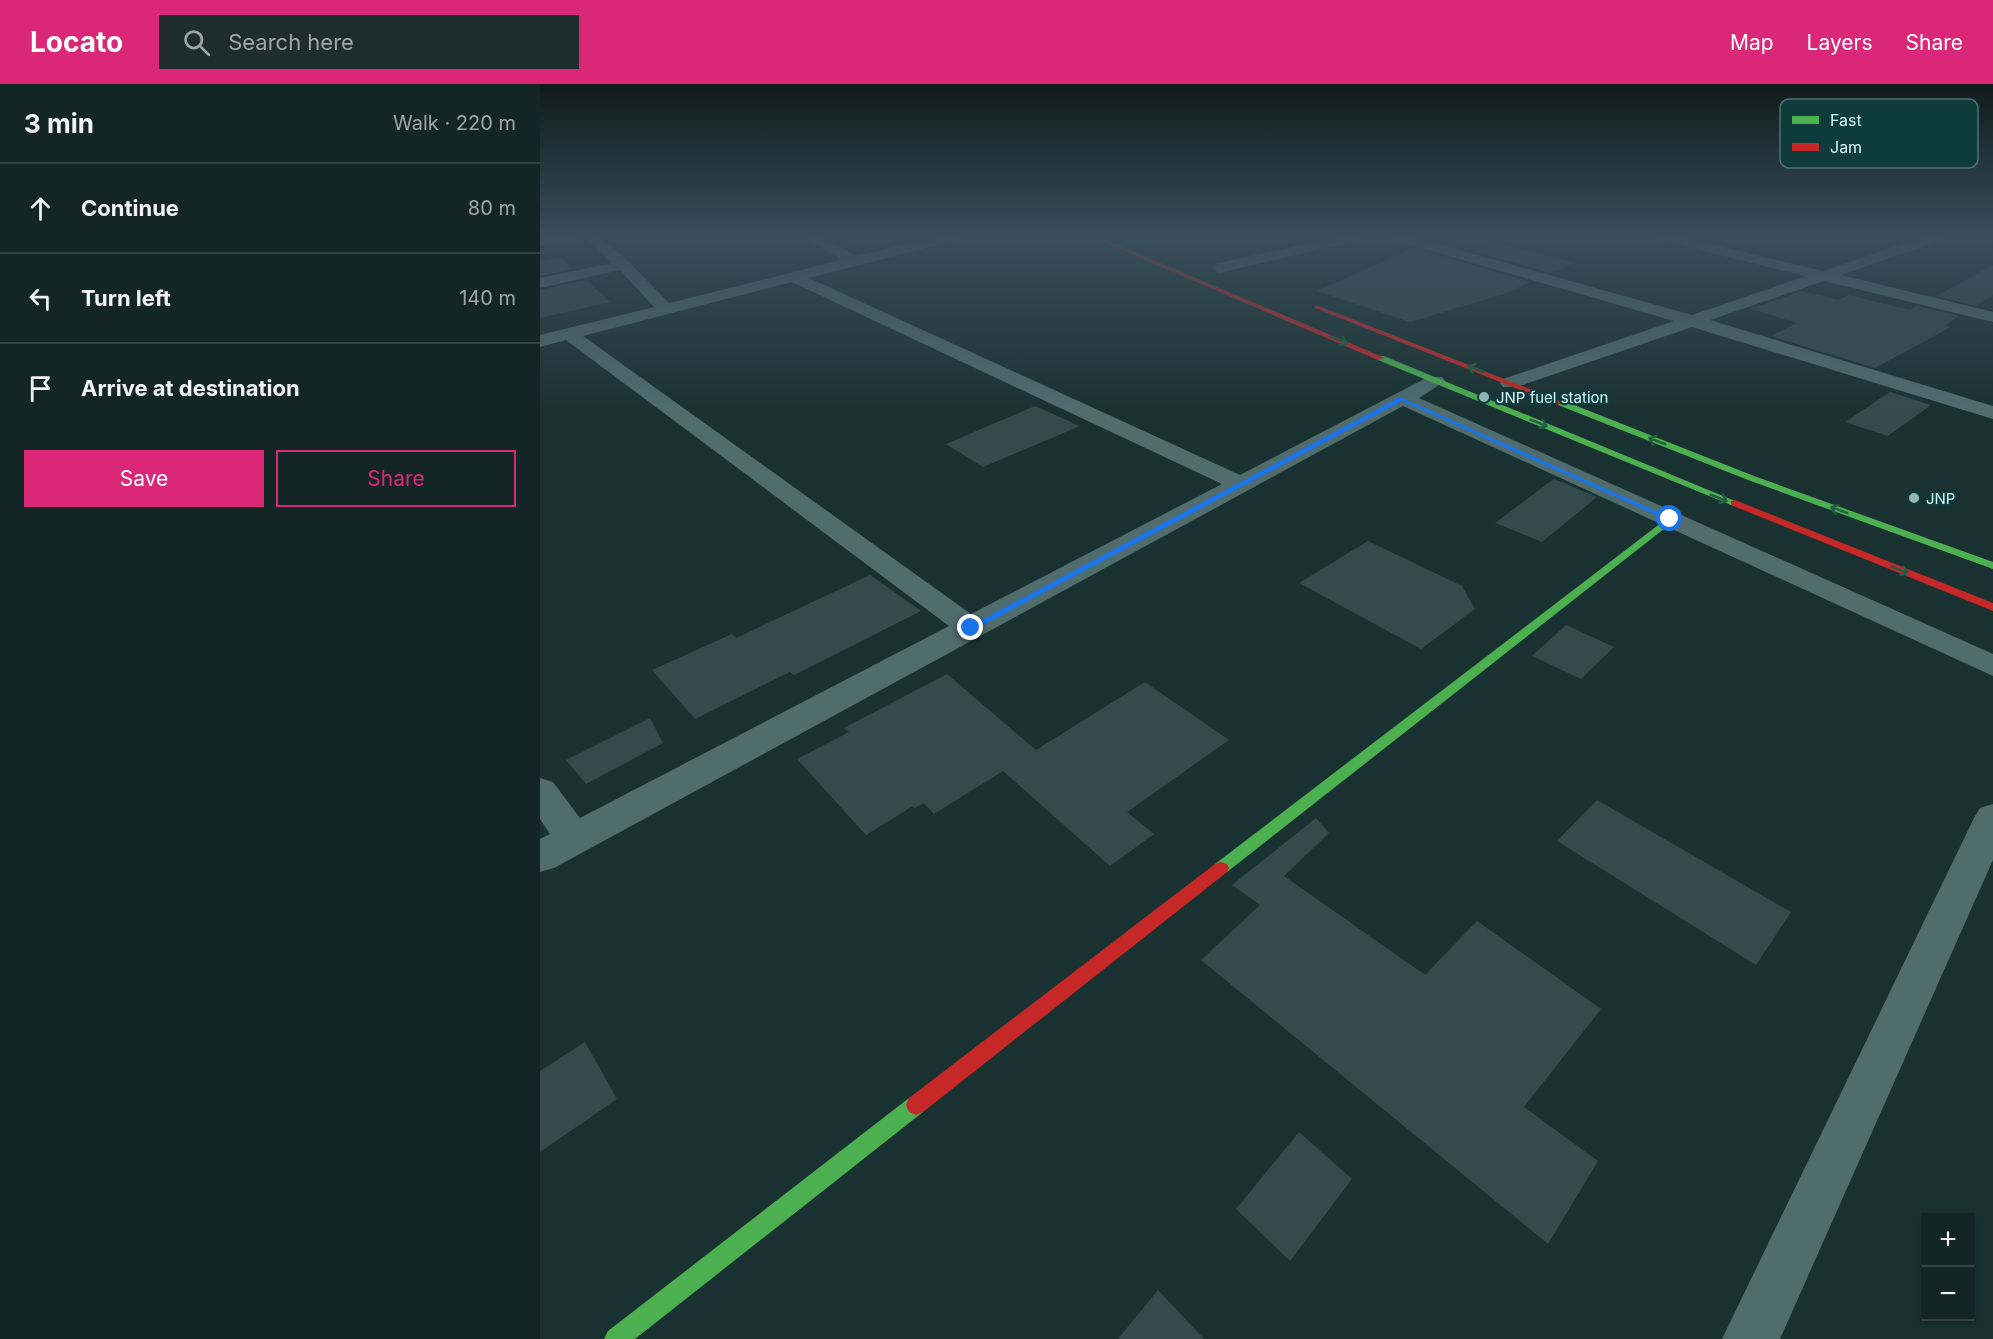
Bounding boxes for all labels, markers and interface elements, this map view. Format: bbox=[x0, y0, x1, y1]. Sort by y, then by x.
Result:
search box bbox=[159, 15, 579, 69]
text: Locato bbox=[30, 25, 123, 59]
icon: search bbox=[180, 26, 213, 59]
text: Search here bbox=[228, 29, 354, 55]
text: Map bbox=[1730, 30, 1774, 55]
text: Layers bbox=[1807, 30, 1873, 55]
text: Share bbox=[1906, 30, 1963, 55]
legend bbox=[1780, 99, 1978, 168]
text: 3 min bbox=[24, 108, 94, 139]
text: Fast bbox=[1830, 110, 1862, 130]
text: Walk · 220 m bbox=[393, 111, 516, 135]
text: Jam bbox=[1830, 137, 1862, 157]
icon: ahead bbox=[24, 192, 57, 225]
text: Continue bbox=[81, 195, 179, 221]
text: 80 m bbox=[468, 196, 516, 220]
icon: left bbox=[24, 282, 57, 315]
text: Turn left bbox=[81, 285, 171, 311]
text: 140 m bbox=[459, 286, 516, 310]
one-way arrow bbox=[1330, 335, 1348, 346]
one-way arrow bbox=[1467, 363, 1485, 374]
icon: arrive bbox=[24, 372, 57, 405]
text: Arrive at destination bbox=[81, 375, 300, 401]
place label: JNP fuel station bbox=[1496, 388, 1608, 407]
marker: JNP fuel station bbox=[1477, 390, 1491, 404]
one-way arrow bbox=[1529, 418, 1547, 429]
one-way arrow bbox=[1648, 434, 1667, 445]
button: Save bbox=[24, 450, 264, 507]
button: Share bbox=[276, 450, 516, 507]
place label: JNP bbox=[1926, 489, 1955, 508]
marker: JNP bbox=[1907, 491, 1921, 505]
one-way arrow bbox=[1709, 493, 1728, 504]
one-way arrow bbox=[1831, 503, 1849, 514]
route start bbox=[1656, 505, 1682, 531]
one-way arrow bbox=[1890, 565, 1909, 576]
route end bbox=[957, 614, 983, 640]
map controls bbox=[1921, 1213, 1975, 1321]
button: + bbox=[1921, 1213, 1975, 1267]
button: − bbox=[1921, 1267, 1975, 1321]

